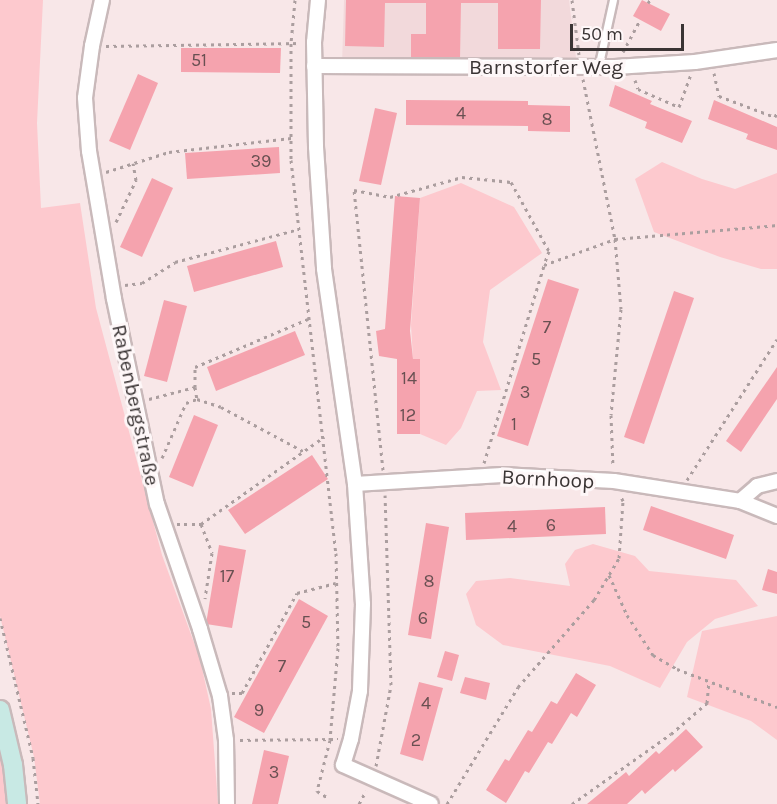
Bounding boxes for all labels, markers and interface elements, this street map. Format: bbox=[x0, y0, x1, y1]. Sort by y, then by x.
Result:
scale bar bbox=[573, 12, 687, 50]
text: 50 m bbox=[581, 23, 623, 45]
house number: 51 bbox=[191, 49, 207, 71]
street label: Barnstorfer Weg bbox=[469, 54, 623, 80]
house number: 4 bbox=[456, 102, 466, 124]
house number: 8 bbox=[541, 108, 553, 130]
house number: 39 bbox=[250, 150, 272, 172]
house number: 7 bbox=[543, 316, 551, 338]
street label: Rabenbergstraße bbox=[107, 322, 165, 488]
house number: 5 bbox=[531, 348, 541, 370]
house number: 14 bbox=[401, 367, 417, 389]
house number: 3 bbox=[520, 381, 530, 403]
house number: 12 bbox=[400, 404, 416, 426]
house number: 1 bbox=[511, 413, 517, 435]
street label: Bornhoop bbox=[501, 464, 595, 494]
house number: 6 bbox=[546, 514, 556, 536]
house number: 4 bbox=[507, 515, 517, 537]
house number: 17 bbox=[220, 565, 234, 587]
house number: 8 bbox=[423, 570, 435, 592]
house number: 6 bbox=[418, 607, 428, 629]
house number: 5 bbox=[301, 611, 311, 633]
house number: 7 bbox=[278, 655, 286, 677]
house number: 4 bbox=[421, 692, 431, 714]
house number: 9 bbox=[254, 699, 264, 721]
house number: 2 bbox=[411, 729, 421, 751]
house number: 3 bbox=[269, 761, 279, 783]

